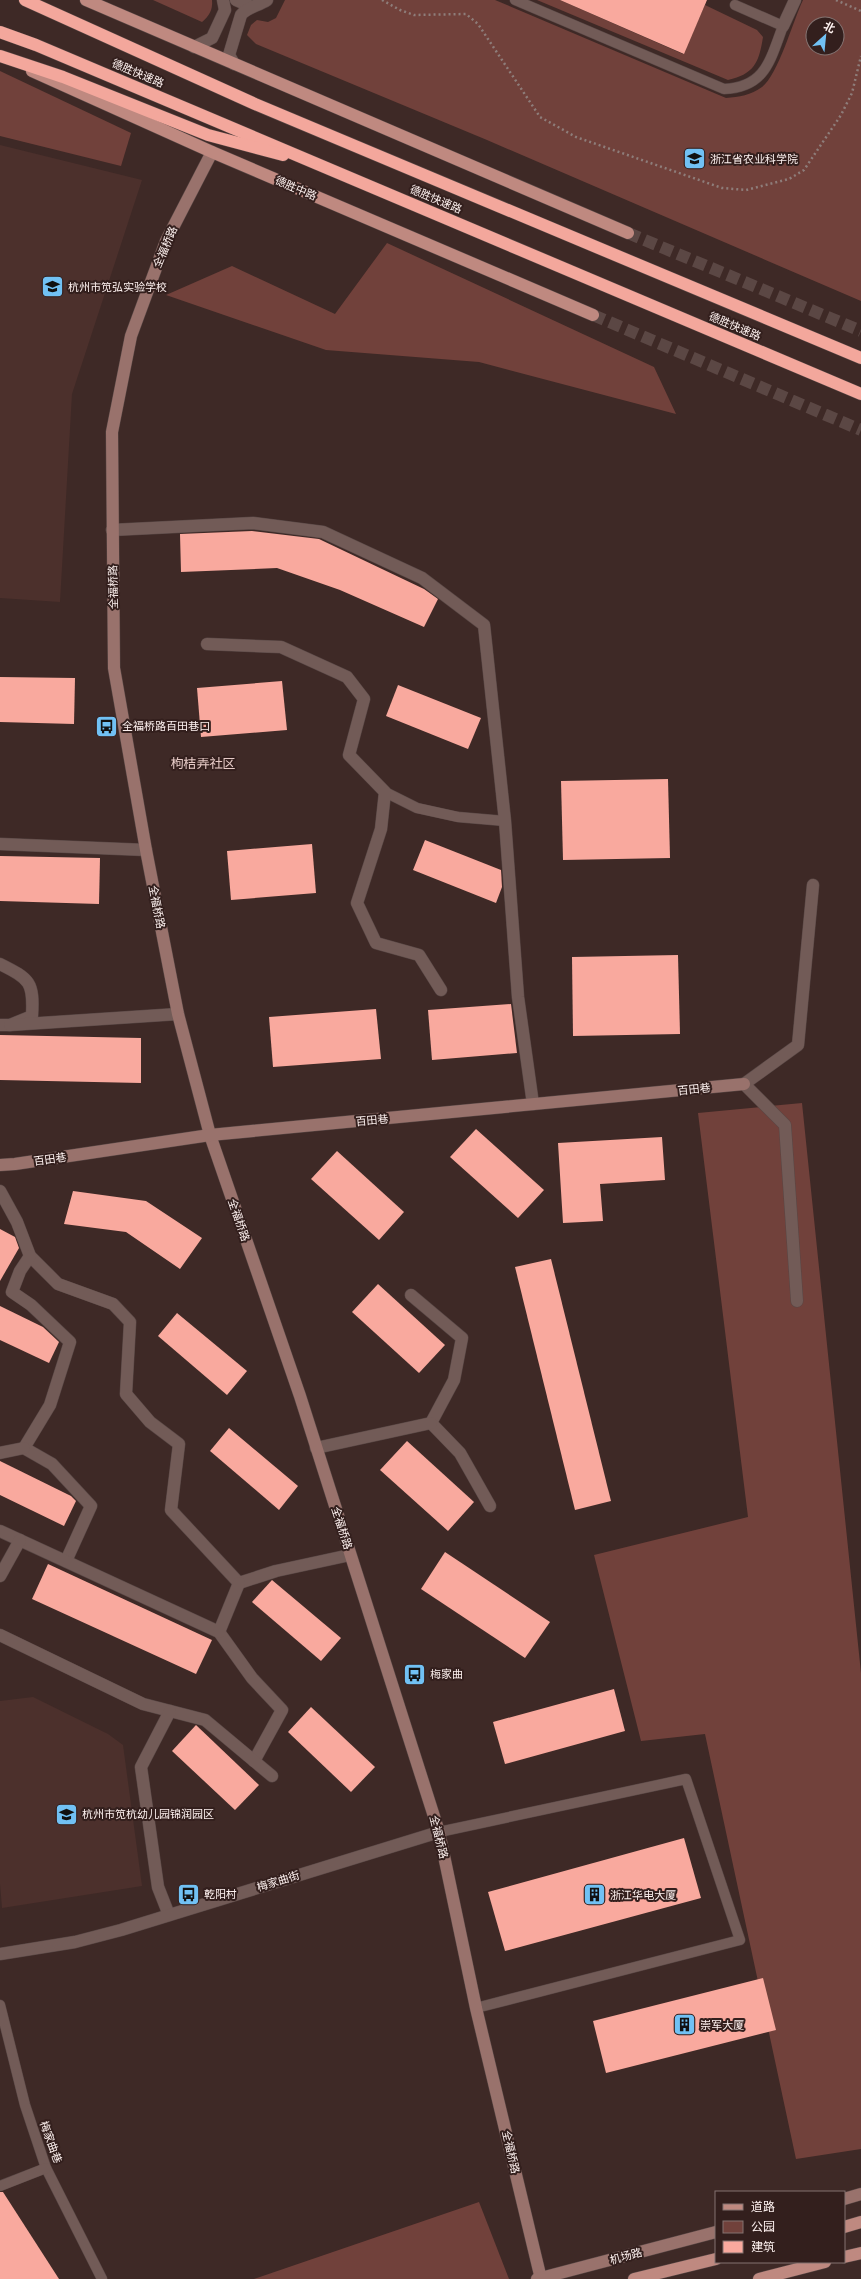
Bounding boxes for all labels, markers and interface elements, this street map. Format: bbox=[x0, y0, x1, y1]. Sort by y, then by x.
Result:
north arrow bbox=[805, 16, 845, 56]
text: 北 bbox=[822, 19, 837, 35]
street label: 德胜快速路 bbox=[110, 57, 166, 89]
school or university icon: 浙江省农业科学院 bbox=[682, 146, 708, 172]
place label: 浙江省农业科学院 bbox=[710, 153, 798, 165]
street label: 德胜中路 bbox=[273, 174, 319, 202]
street label: 德胜快速路 bbox=[408, 183, 464, 215]
street label: 全福桥路 bbox=[151, 224, 179, 270]
school or university icon: 杭州市笕弘实验学校 bbox=[40, 274, 66, 300]
place label: 杭州市笕弘实验学校 bbox=[68, 281, 167, 293]
street label: 德胜快速路 bbox=[707, 310, 763, 342]
street label: 全福桥路 bbox=[107, 565, 119, 609]
bus stop icon: 全福桥路百田巷口 bbox=[94, 713, 120, 739]
place label: 全福桥路百田巷口 bbox=[122, 720, 210, 732]
district label: 枸桔弄社区 bbox=[170, 756, 236, 771]
street label: 全福桥路 bbox=[147, 884, 167, 930]
street label: 百田巷 bbox=[677, 1081, 711, 1097]
street label: 百田巷 bbox=[355, 1113, 389, 1127]
street label: 百田巷 bbox=[33, 1151, 67, 1167]
street label: 全福桥路 bbox=[226, 1197, 252, 1243]
street label: 全福桥路 bbox=[329, 1505, 355, 1551]
bus stop icon: 梅家曲 bbox=[401, 1661, 427, 1687]
place label: 梅家曲 bbox=[430, 1668, 463, 1680]
school or university icon: 杭州市笕杭幼儿园锦润园区 bbox=[53, 1801, 79, 1827]
place label: 杭州市笕杭幼儿园锦润园区 bbox=[82, 1808, 214, 1820]
street label: 全福桥路 bbox=[428, 1814, 450, 1860]
street label: 梅家曲街 bbox=[255, 1869, 301, 1893]
bus stop icon: 乾阳村 bbox=[176, 1881, 202, 1907]
building icon: 浙江华电大厦 bbox=[582, 1882, 608, 1908]
place label: 乾阳村 bbox=[204, 1888, 237, 1900]
place label: 浙江华电大厦 bbox=[610, 1889, 676, 1901]
building icon: 崇军大厦 bbox=[671, 2012, 697, 2038]
place label: 崇军大厦 bbox=[700, 2019, 744, 2031]
street label: 梅家曲巷 bbox=[38, 2119, 64, 2165]
street label: 全福桥路 bbox=[500, 2129, 522, 2175]
legend bbox=[715, 2191, 845, 2263]
text: 道路 bbox=[751, 2200, 775, 2214]
text: 公园 bbox=[751, 2220, 775, 2234]
text: 建筑 bbox=[751, 2240, 775, 2254]
street label: 机场路 bbox=[609, 2246, 643, 2266]

